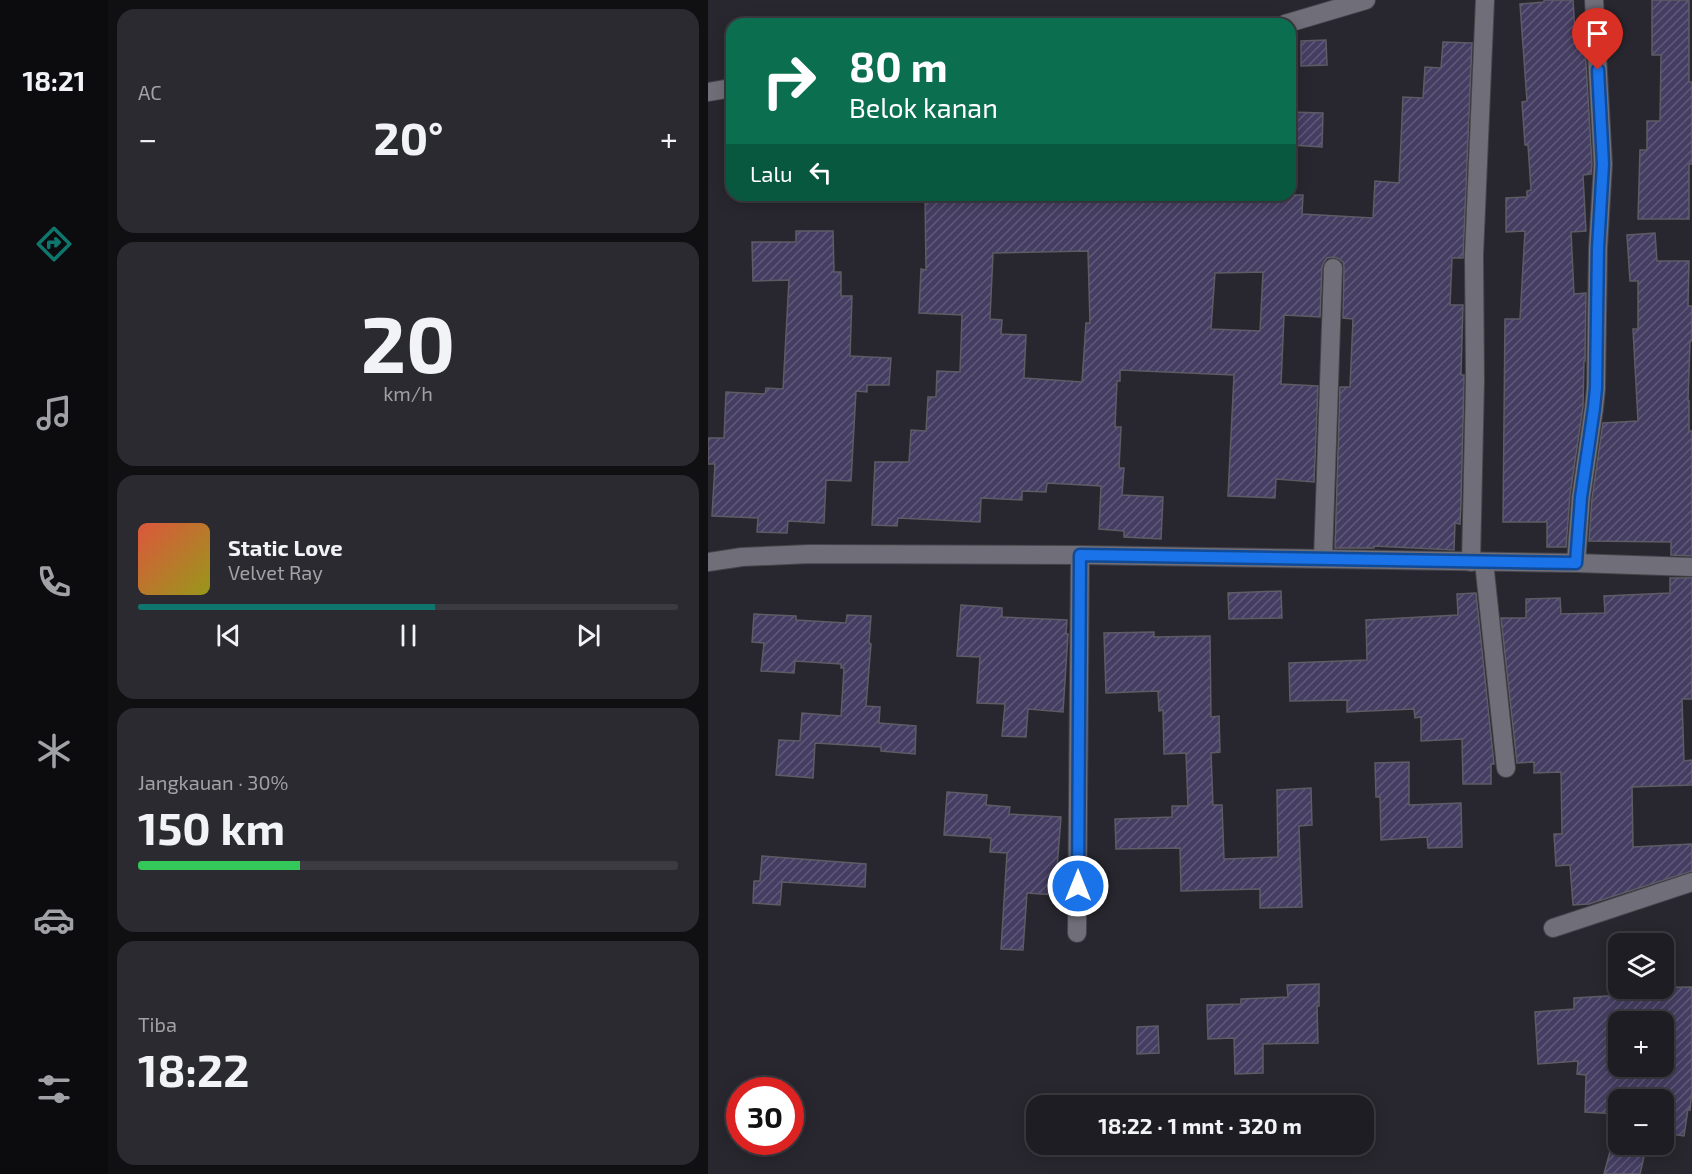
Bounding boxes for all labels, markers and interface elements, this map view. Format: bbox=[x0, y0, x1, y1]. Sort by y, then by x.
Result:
pin bbox=[1572, 8, 1623, 70]
icon: arrive bbox=[1581, 17, 1614, 50]
text: 80 m bbox=[849, 40, 948, 90]
icon: right bbox=[750, 42, 828, 120]
text: 18:21 bbox=[23, 64, 85, 96]
text: AC bbox=[138, 80, 162, 104]
text: Belok kanan bbox=[849, 91, 998, 123]
text: 20° bbox=[374, 110, 444, 164]
text: − bbox=[138, 118, 157, 158]
text: + bbox=[660, 118, 678, 158]
icon: left bbox=[804, 156, 837, 189]
text: Lalu bbox=[750, 160, 792, 186]
icon: directions bbox=[33, 223, 75, 265]
text: 20 bbox=[361, 295, 455, 389]
text: km/h bbox=[383, 381, 433, 405]
icon: music bbox=[33, 392, 75, 434]
text: Static Love bbox=[228, 534, 343, 560]
text: Velvet Ray bbox=[228, 560, 323, 584]
icon: phone bbox=[33, 561, 75, 603]
icon: previous bbox=[212, 619, 245, 652]
icon: pause bbox=[392, 619, 425, 652]
icon: next bbox=[572, 619, 605, 652]
icon: climate bbox=[33, 730, 75, 772]
text: Jangkauan · 30% bbox=[138, 770, 288, 794]
text: 150 km bbox=[138, 800, 285, 854]
position arrow bbox=[1046, 854, 1110, 918]
icon: car bbox=[33, 899, 75, 941]
map controls bbox=[1608, 933, 1674, 1155]
button: layers bbox=[1608, 933, 1674, 999]
button: + bbox=[1608, 1011, 1674, 1077]
text: Tiba bbox=[138, 1012, 177, 1036]
text: 18:22 bbox=[138, 1042, 249, 1096]
icon: filters bbox=[33, 1068, 75, 1110]
speed limit sign: 30 bbox=[726, 1077, 804, 1155]
button: − bbox=[1608, 1089, 1674, 1155]
text: 18:22 · 1 mnt · 320 m bbox=[1098, 1112, 1302, 1138]

